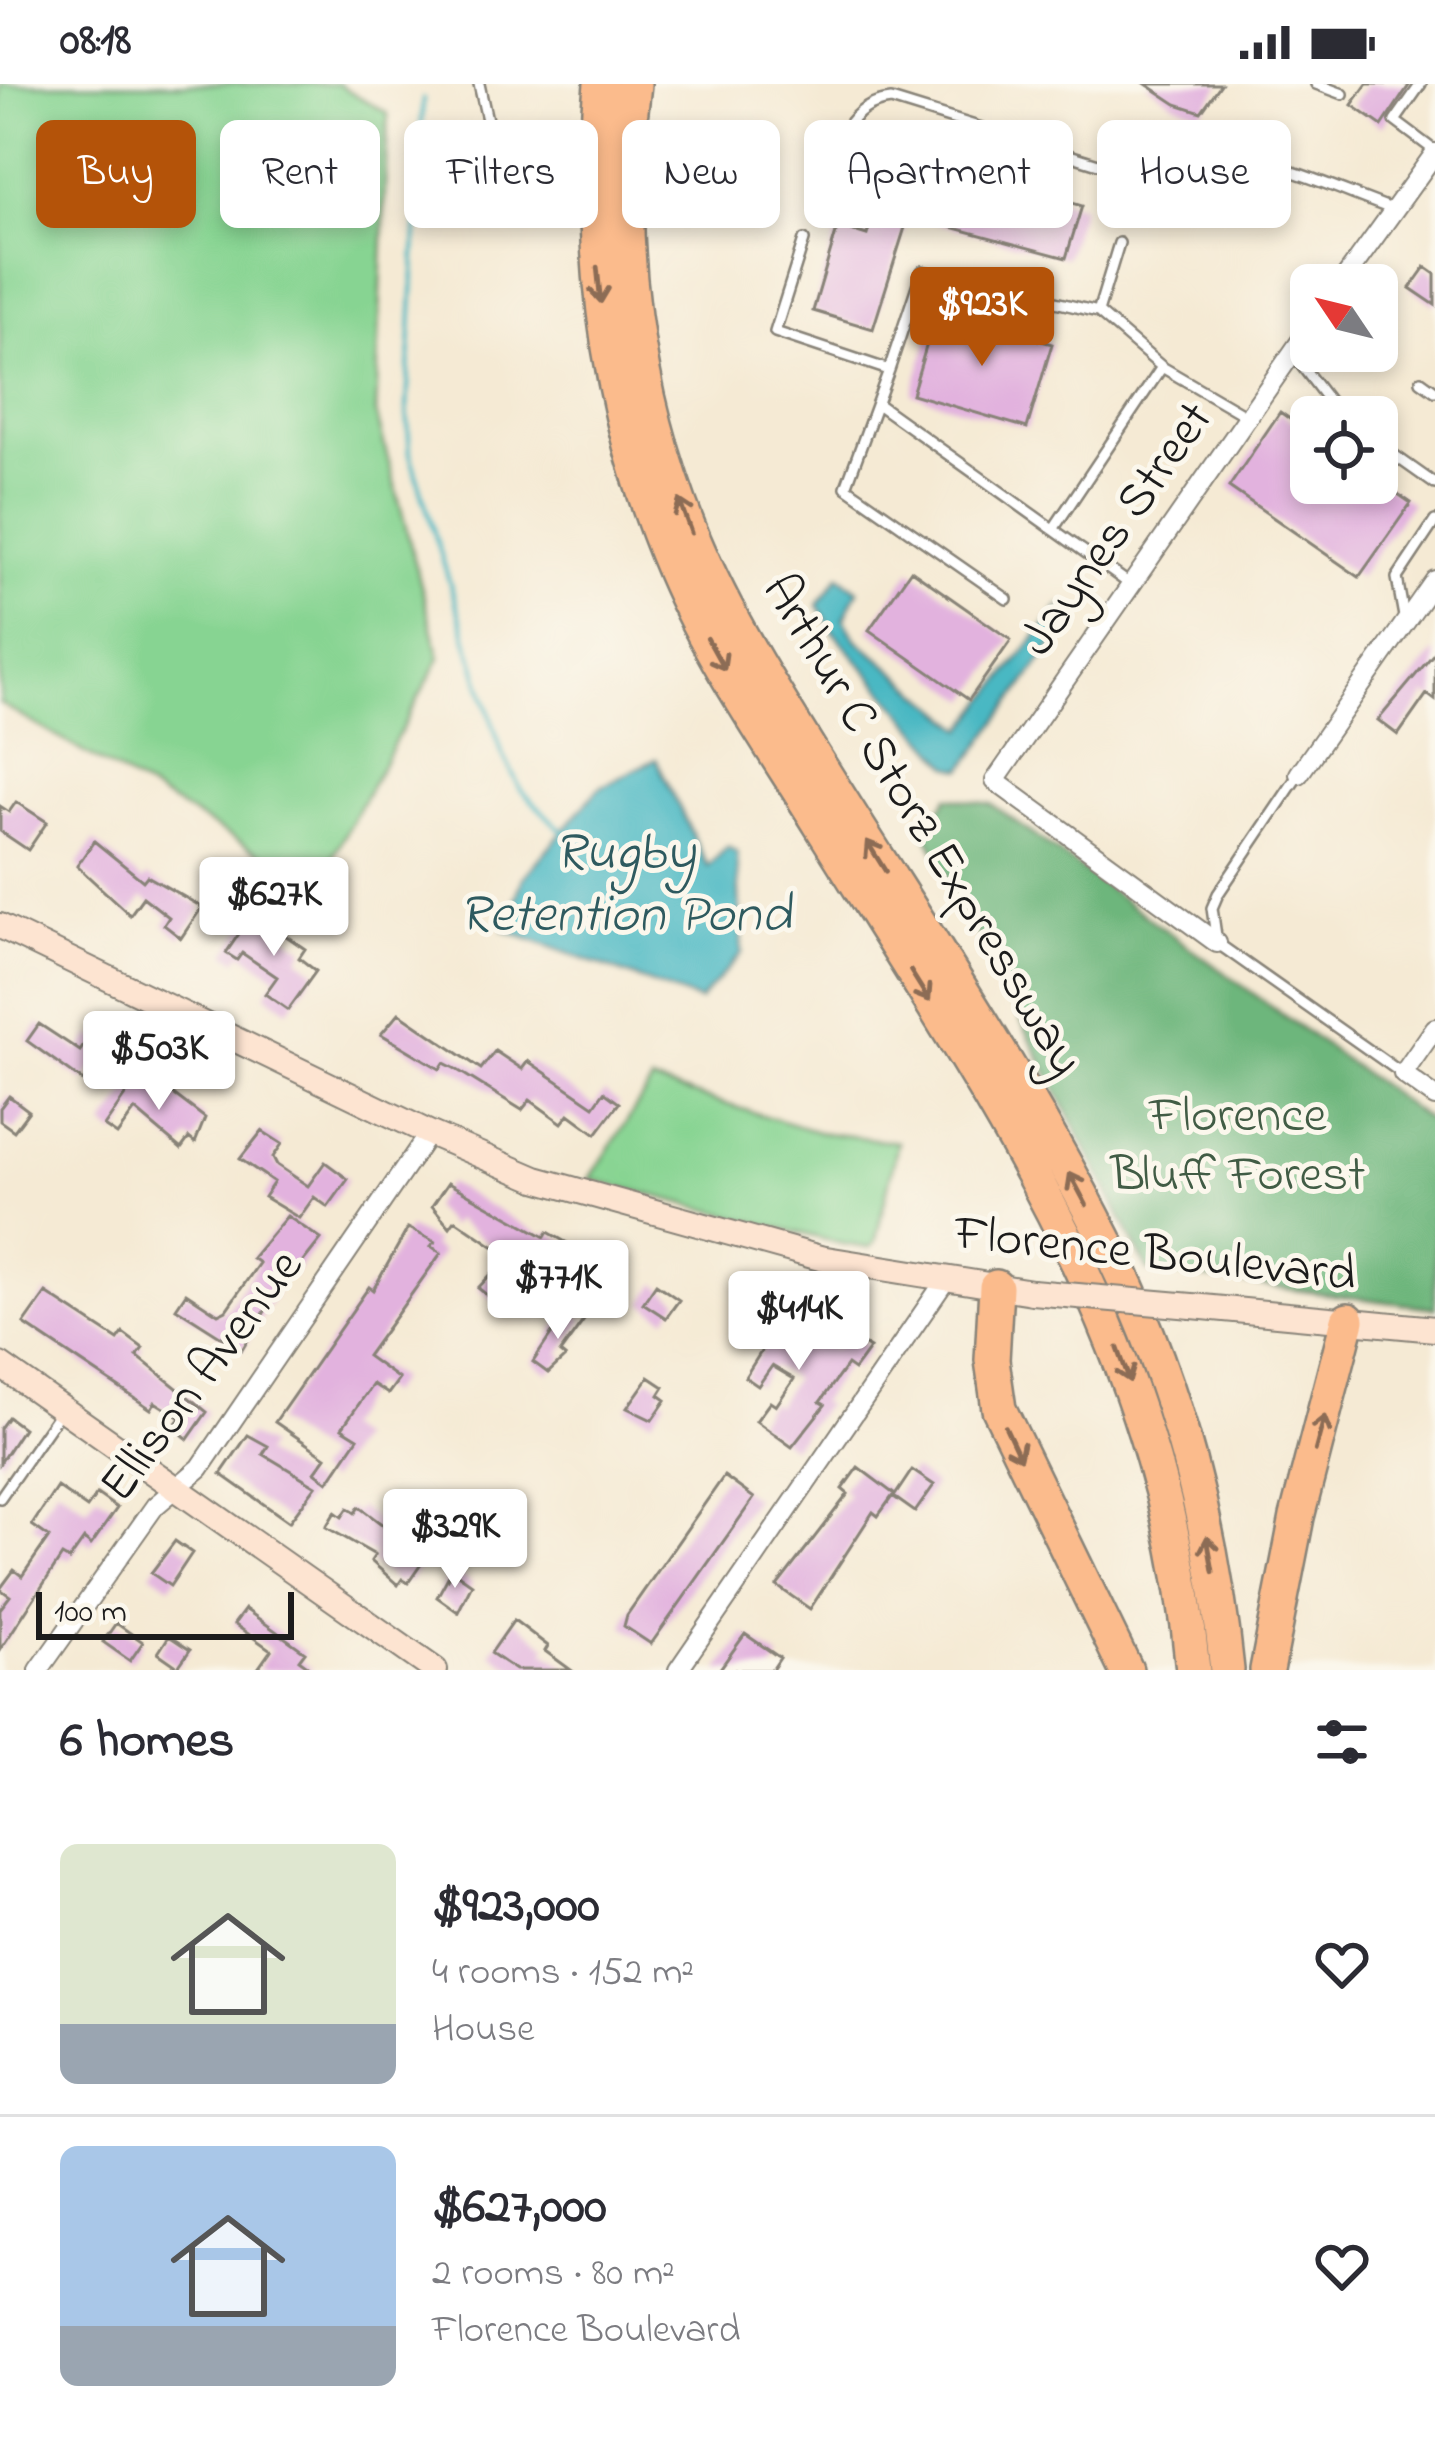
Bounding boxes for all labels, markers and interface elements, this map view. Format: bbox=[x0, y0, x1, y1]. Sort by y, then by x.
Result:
text: 08:18 bbox=[60, 9, 131, 75]
chip: Buy bbox=[36, 120, 196, 228]
chip: Rent bbox=[220, 120, 380, 228]
chip: Filters bbox=[404, 120, 598, 228]
chip: New bbox=[622, 120, 780, 228]
chip: Apartment bbox=[804, 120, 1073, 228]
chip: House bbox=[1097, 120, 1291, 228]
one-way arrow bbox=[588, 264, 611, 303]
north arrow bbox=[1290, 264, 1398, 372]
map controls bbox=[1290, 264, 1398, 504]
pin: $923K bbox=[898, 267, 1066, 369]
text: $923K bbox=[937, 277, 1027, 334]
street label: Jaynes Street bbox=[1002, 387, 1234, 673]
button: locate bbox=[1290, 396, 1398, 504]
one-way arrow bbox=[673, 499, 695, 536]
street label: Arthur C Storz Expressway bbox=[741, 560, 1101, 1092]
one-way arrow bbox=[705, 635, 728, 670]
water label: Rugby Retention Pond bbox=[459, 816, 794, 956]
one-way arrow bbox=[864, 840, 888, 874]
pin: $627K bbox=[190, 857, 358, 959]
text: $627K bbox=[226, 867, 322, 924]
one-way arrow bbox=[908, 968, 933, 1002]
pin: $503K bbox=[75, 1011, 243, 1113]
text: $503K bbox=[110, 1021, 208, 1078]
park label: Florence Bluff Forest bbox=[1109, 1080, 1365, 1214]
one-way arrow bbox=[1066, 1173, 1089, 1208]
street label: Florence Boulevard bbox=[949, 1197, 1359, 1314]
street label: Ellison Avenue bbox=[83, 1234, 323, 1519]
pin: $771K bbox=[474, 1240, 642, 1342]
text: $771K bbox=[514, 1250, 602, 1307]
pin: $414K bbox=[715, 1271, 883, 1373]
text: $414K bbox=[755, 1281, 843, 1338]
one-way arrow bbox=[1115, 1346, 1136, 1383]
one-way arrow bbox=[1310, 1415, 1332, 1453]
one-way arrow bbox=[1003, 1424, 1025, 1460]
pin: $329K bbox=[371, 1489, 539, 1591]
text: $329K bbox=[410, 1499, 500, 1556]
one-way arrow bbox=[1198, 1536, 1220, 1575]
scale bar bbox=[36, 1586, 294, 1639]
text: 100 m bbox=[54, 1589, 127, 1637]
text: 6 homes bbox=[60, 1705, 234, 1780]
icon: filters bbox=[1309, 1709, 1375, 1775]
text: $923,000 bbox=[432, 1870, 600, 1945]
icon: home bbox=[156, 1892, 300, 2036]
icon: heart bbox=[1309, 1931, 1375, 1997]
text: 4 rooms · 152 m² bbox=[432, 1945, 694, 2002]
text: House bbox=[432, 2002, 534, 2059]
text: $627,000 bbox=[432, 2171, 607, 2246]
icon: home bbox=[156, 2194, 300, 2338]
icon: heart bbox=[1309, 2233, 1375, 2299]
text: 2 rooms · 80 m² bbox=[432, 2246, 675, 2303]
text: Florence Boulevard bbox=[432, 2303, 740, 2360]

